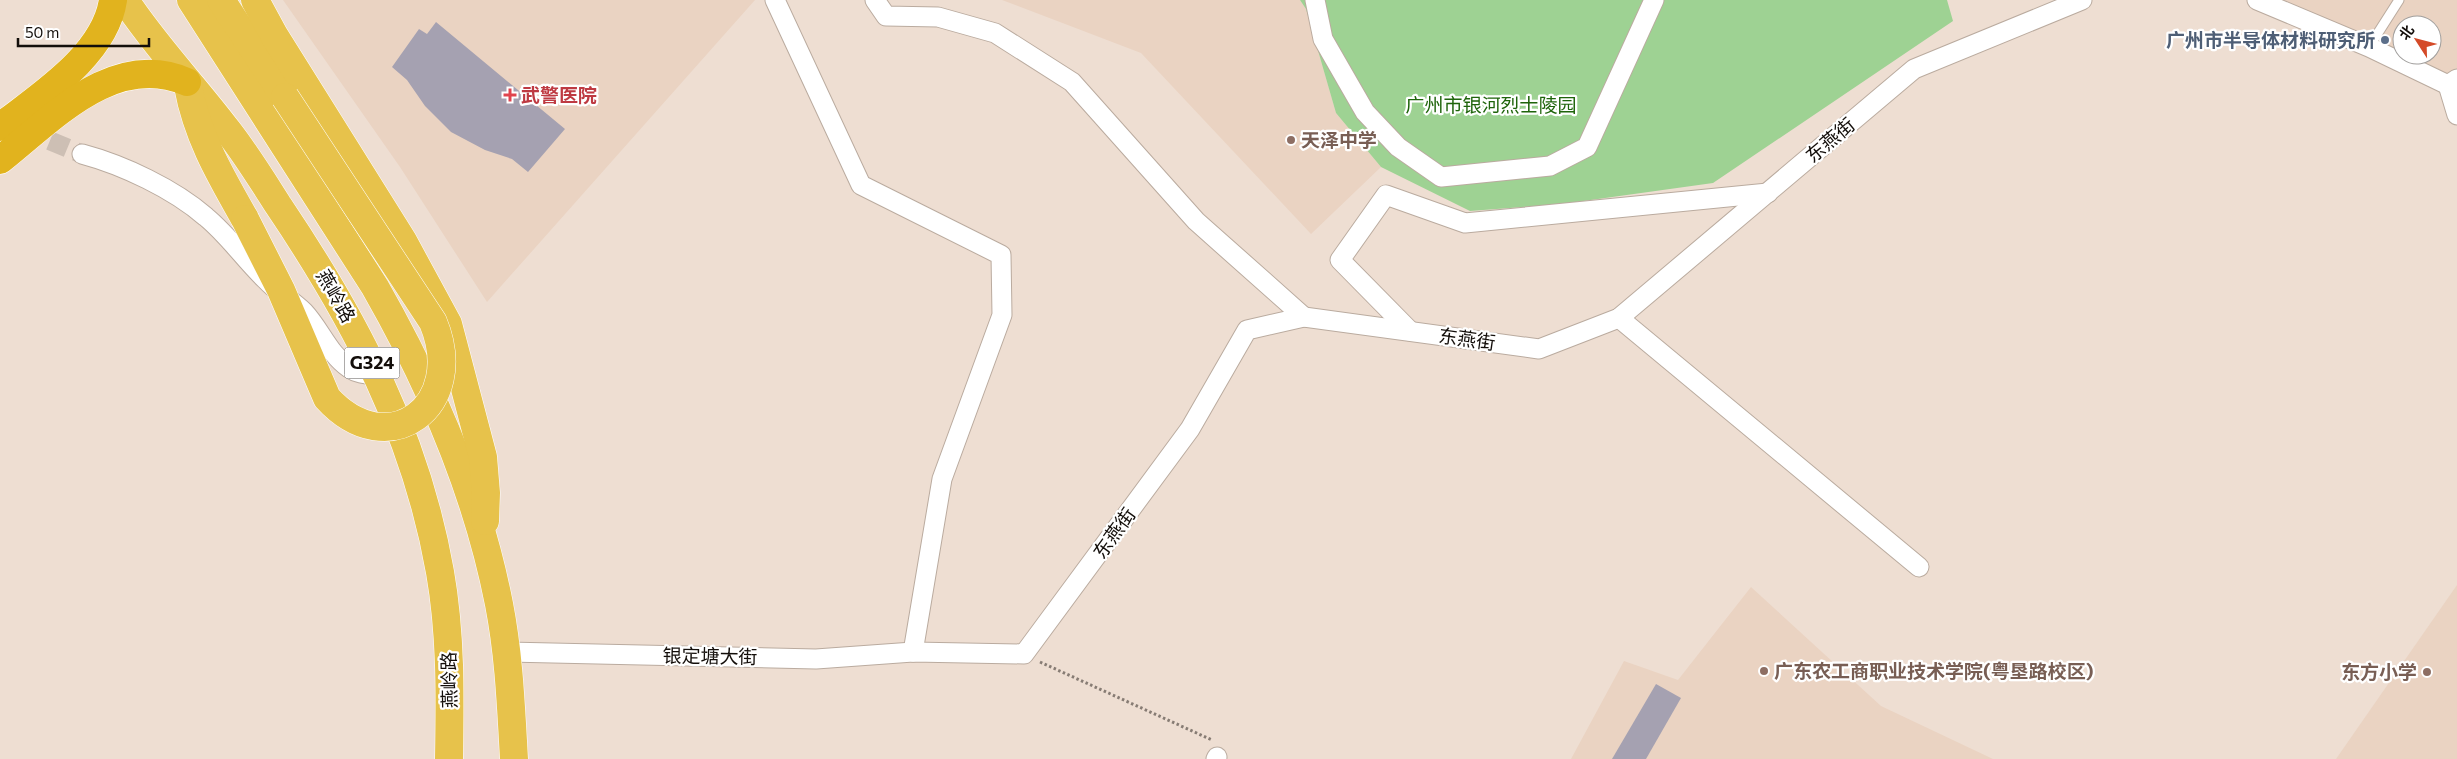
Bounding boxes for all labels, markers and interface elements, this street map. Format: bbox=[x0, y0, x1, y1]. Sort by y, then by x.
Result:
scale bar bbox=[18, 15, 149, 47]
north arrow bbox=[2392, 15, 2442, 65]
text: 北 bbox=[2395, 21, 2417, 43]
text: 50 m bbox=[25, 23, 59, 41]
place label: 广州市半导体材料研究所 bbox=[2166, 28, 2375, 51]
marker: 广州市半导体材料研究所 bbox=[2379, 34, 2391, 46]
place label: 武警医院 bbox=[521, 83, 597, 106]
marker: 武警医院 bbox=[503, 88, 517, 102]
park label: 广州市银河烈士陵园 bbox=[1405, 93, 1577, 116]
street label: 东燕街 bbox=[1800, 112, 1859, 167]
place label: 天泽中学 bbox=[1301, 128, 1377, 151]
marker: 天泽中学 bbox=[1285, 134, 1297, 146]
street label: 燕岭路 bbox=[312, 265, 361, 326]
street label: 东燕街 bbox=[1437, 323, 1497, 354]
road number: G324 bbox=[344, 348, 400, 378]
street label: 东燕街 bbox=[1088, 503, 1140, 563]
street label: 银定塘大街 bbox=[662, 643, 758, 668]
street label: 燕岭路 bbox=[437, 651, 460, 709]
place label: 广东农工商职业技术学院(粤垦路校区) bbox=[1774, 659, 2094, 682]
place label: 东方小学 bbox=[2341, 660, 2417, 683]
marker: 广东农工商职业技术学院(粤垦路校区) bbox=[1758, 665, 1770, 677]
marker: 东方小学 bbox=[2421, 666, 2433, 678]

